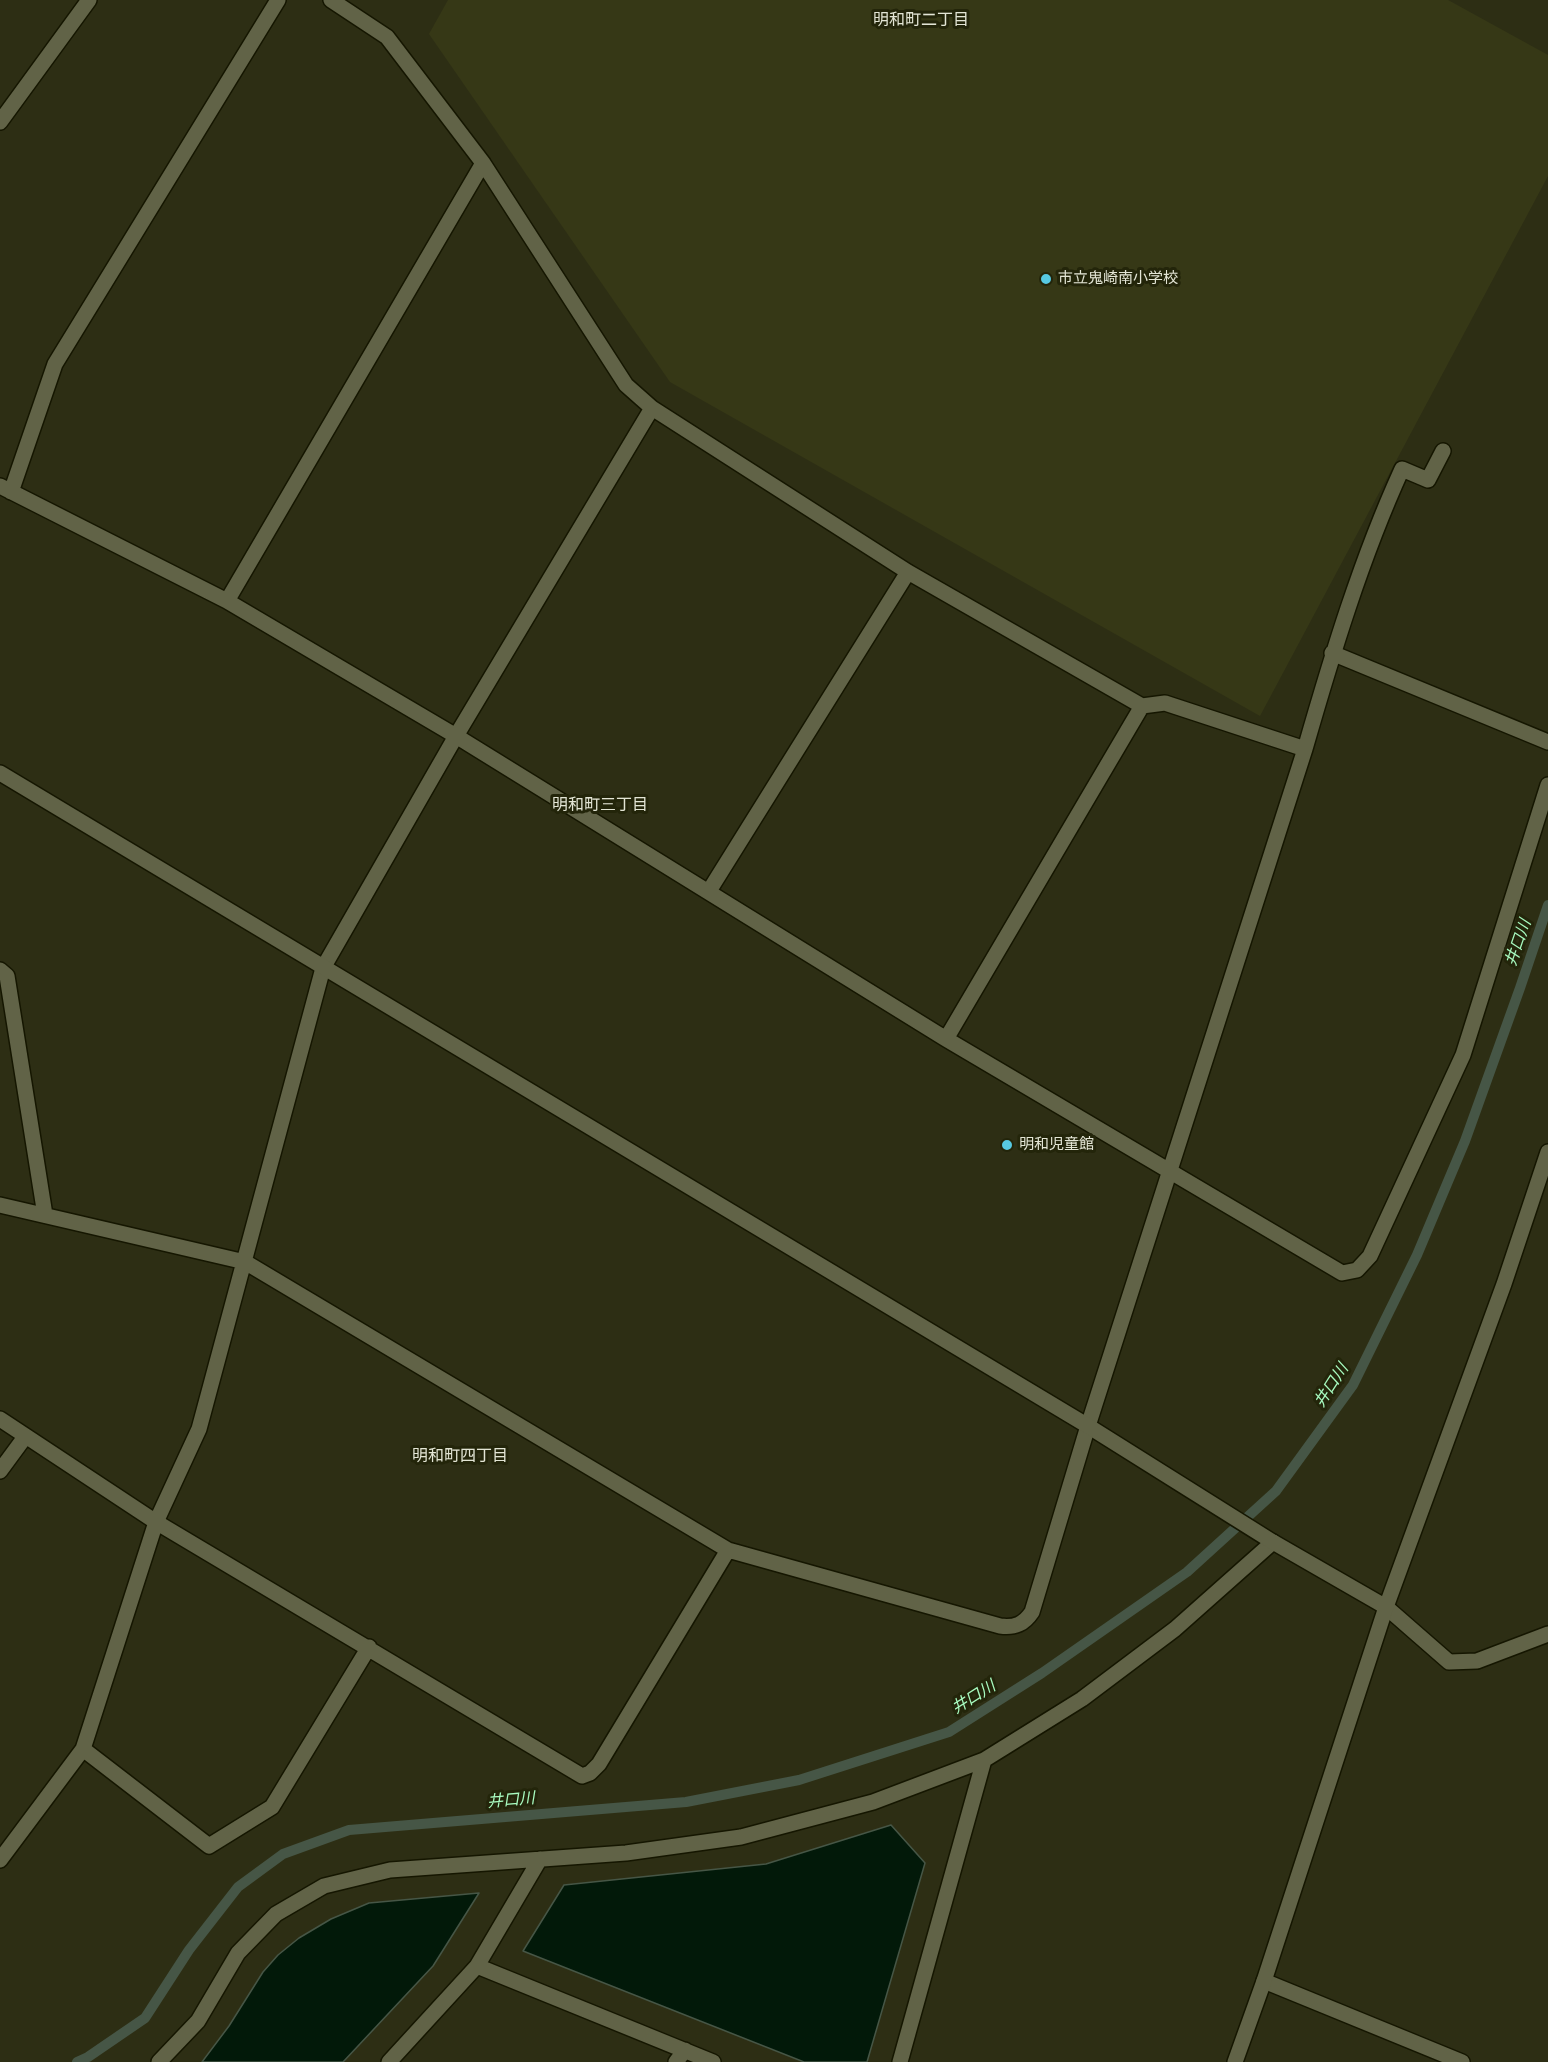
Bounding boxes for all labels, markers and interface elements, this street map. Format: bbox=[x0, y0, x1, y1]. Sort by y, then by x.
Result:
district label: 明和町二丁目 bbox=[873, 11, 969, 31]
place label: 市立鬼崎南小学校 bbox=[1058, 270, 1178, 288]
marker: 市立鬼崎南小学校 bbox=[1039, 272, 1053, 286]
district label: 明和町三丁目 bbox=[552, 796, 648, 816]
water label: 井口川 bbox=[1502, 917, 1536, 969]
place label: 明和児童館 bbox=[1019, 1136, 1094, 1154]
marker: 明和児童館 bbox=[1000, 1138, 1014, 1152]
water label: 井口川 bbox=[1311, 1361, 1353, 1411]
district label: 明和町四丁目 bbox=[412, 1447, 508, 1467]
water label: 井口川 bbox=[949, 1677, 999, 1719]
water label: 井口川 bbox=[486, 1789, 536, 1813]

